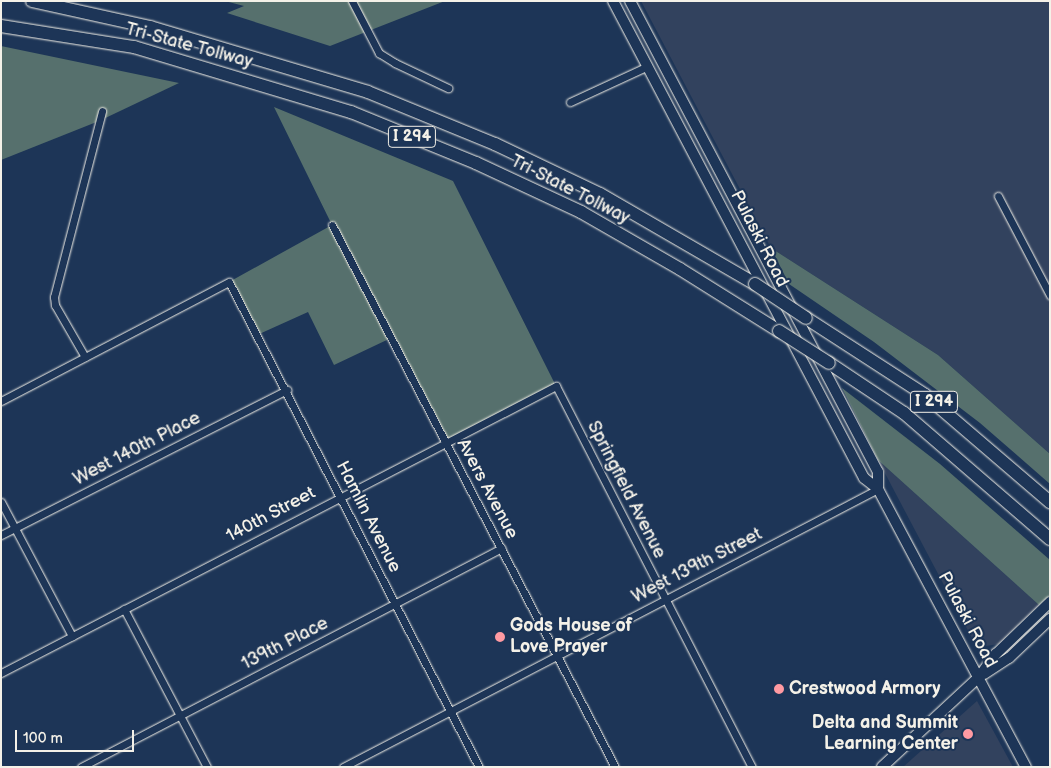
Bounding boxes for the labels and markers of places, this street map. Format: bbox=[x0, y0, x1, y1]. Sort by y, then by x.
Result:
place label: Gods House of Love Prayer bbox=[510, 616, 632, 659]
marker: Gods House of Love Prayer bbox=[494, 631, 506, 643]
place label: Crestwood Armory bbox=[789, 678, 941, 700]
marker: Crestwood Armory bbox=[773, 683, 785, 695]
place label: Delta and Summit Learning Center bbox=[812, 713, 958, 756]
marker: Delta and Summit Learning Center bbox=[962, 728, 974, 740]

